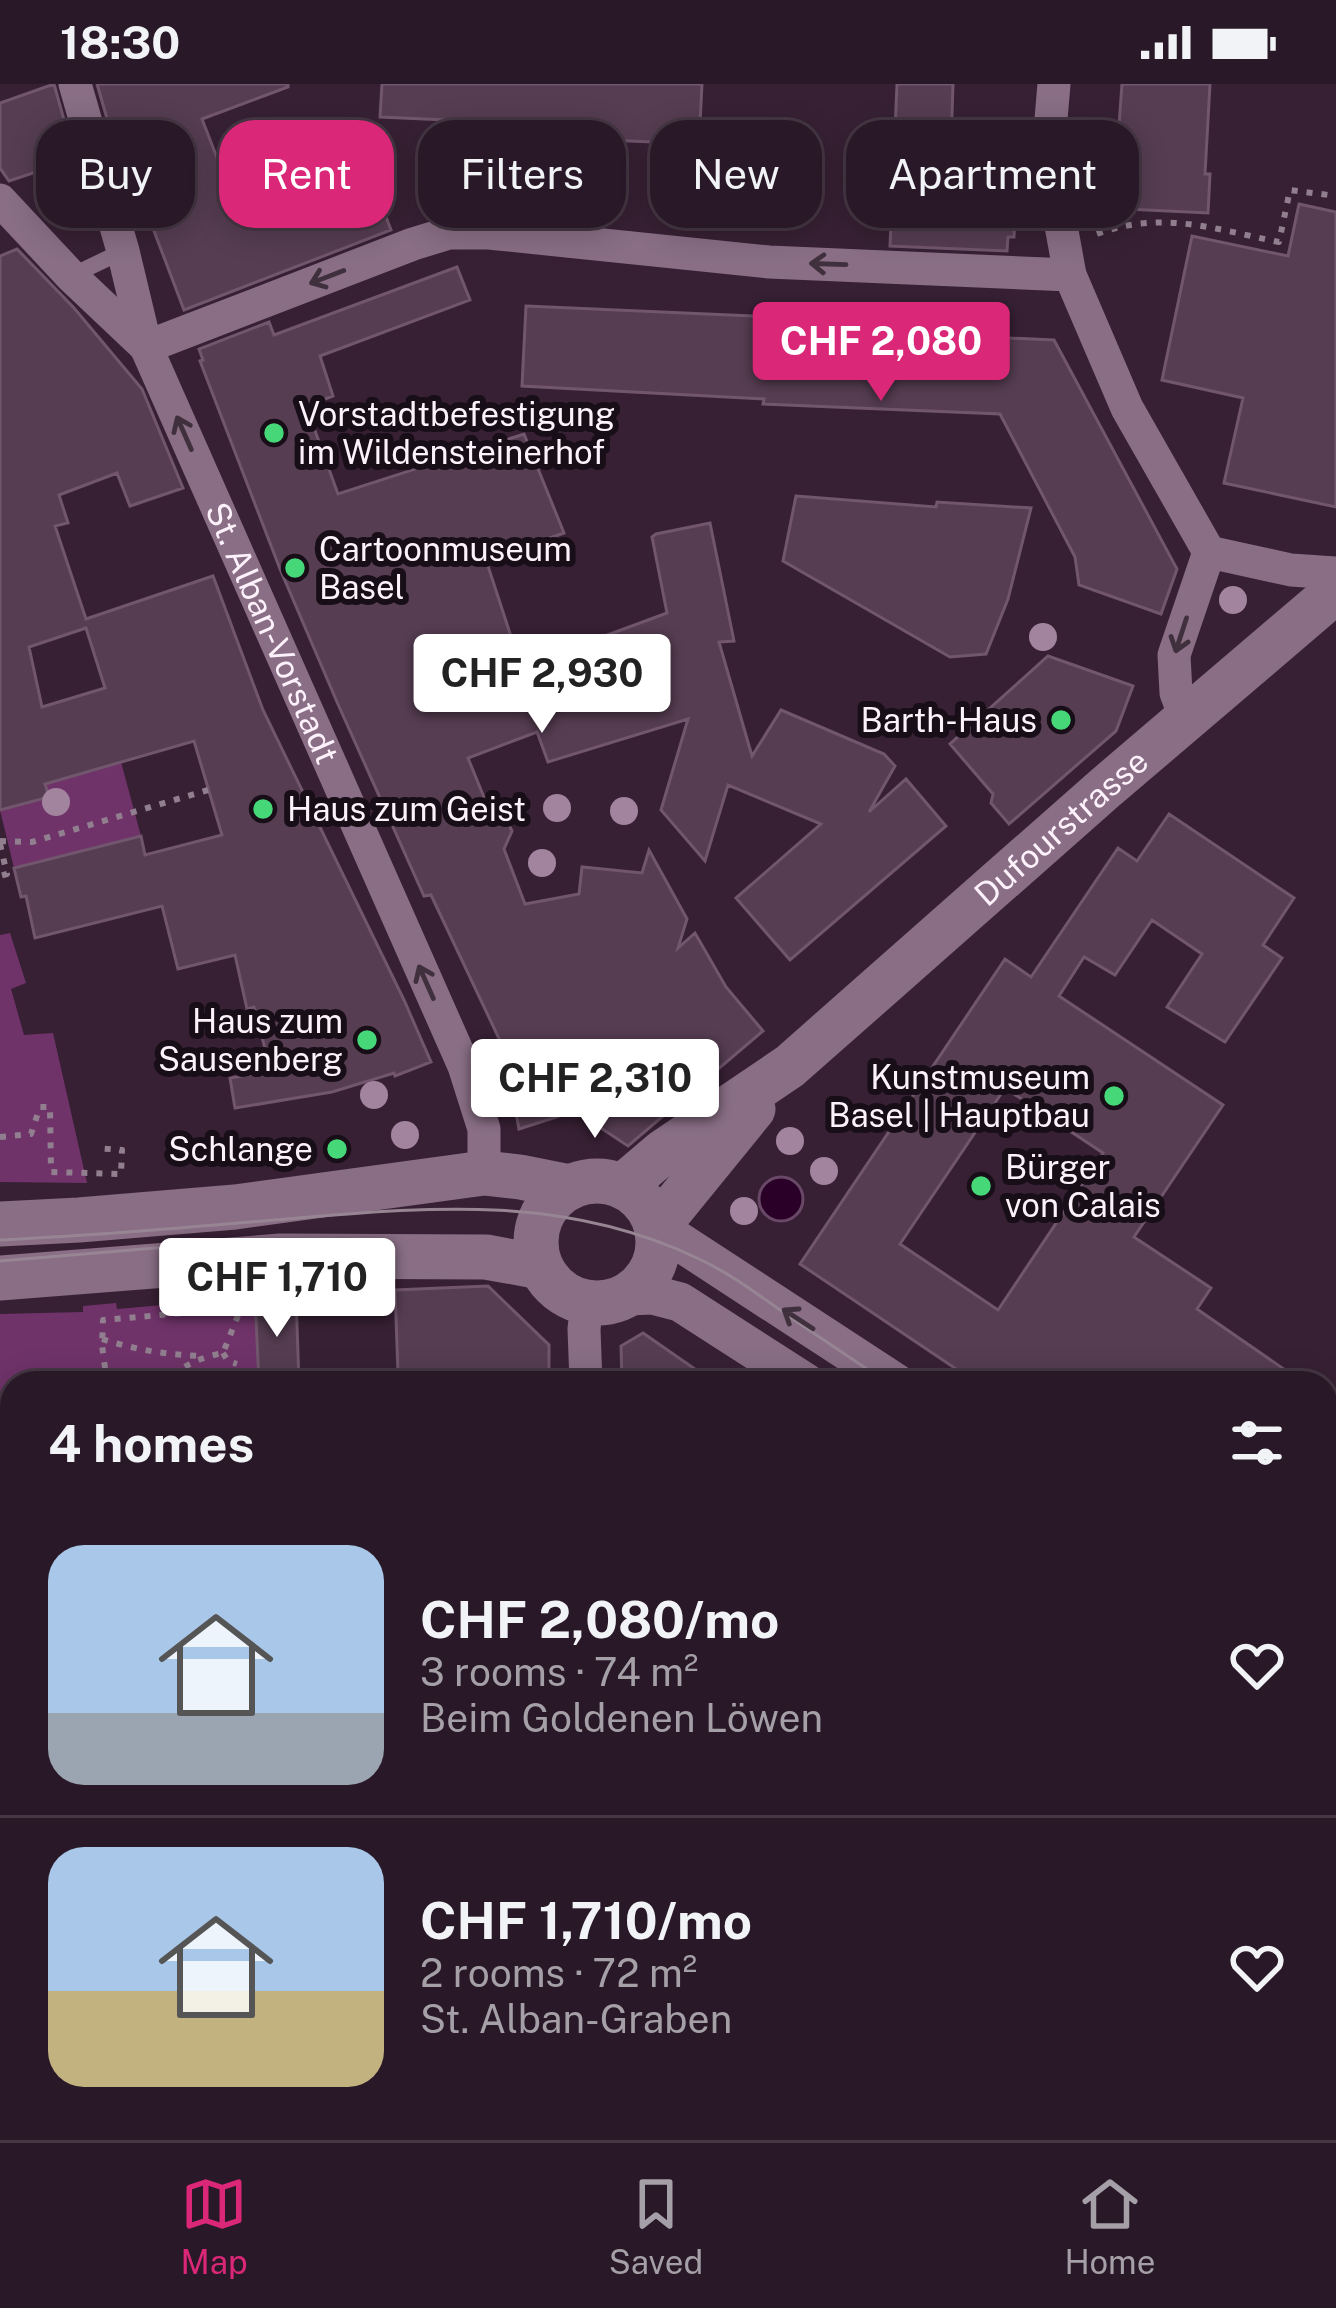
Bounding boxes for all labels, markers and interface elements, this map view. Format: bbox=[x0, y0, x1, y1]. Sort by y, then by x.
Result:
text: 18:30 bbox=[60, 16, 180, 69]
chip: Buy bbox=[36, 120, 195, 228]
chip: Rent bbox=[219, 120, 394, 228]
chip: Filters bbox=[418, 120, 626, 228]
chip: New bbox=[650, 120, 822, 228]
chip: Apartment bbox=[846, 120, 1139, 228]
one-way arrow bbox=[809, 252, 848, 275]
one-way arrow bbox=[310, 268, 347, 290]
pin: CHF 2,080 bbox=[744, 302, 1018, 404]
text: CHF 2,080 bbox=[780, 318, 982, 364]
place label: Vorstadtbefestigung im Wildensteinerhof bbox=[298, 395, 615, 471]
one-way arrow bbox=[171, 415, 193, 451]
marker: Vorstadtbefestigung im Wildensteinerhof bbox=[261, 420, 287, 446]
street label: St. Alban-Vorstadt bbox=[198, 496, 347, 769]
place label: Cartoonmuseum Basel bbox=[319, 530, 572, 606]
marker: Cartoonmuseum Basel bbox=[282, 555, 308, 581]
one-way arrow bbox=[1169, 616, 1190, 653]
pin: CHF 2,930 bbox=[405, 634, 679, 736]
text: CHF 2,930 bbox=[441, 650, 643, 696]
place label: Barth-Haus bbox=[861, 701, 1037, 739]
marker: Barth-Haus bbox=[1048, 707, 1074, 733]
street label: Dufourstrasse bbox=[967, 741, 1155, 913]
place label: Haus zum Geist bbox=[287, 790, 526, 828]
marker: Haus zum Geist bbox=[250, 796, 276, 822]
one-way arrow bbox=[414, 964, 436, 1000]
place label: Haus zum Sausenberg bbox=[158, 1002, 343, 1078]
marker: Haus zum Sausenberg bbox=[354, 1027, 380, 1053]
pin: CHF 2,310 bbox=[458, 1039, 732, 1141]
text: CHF 2,310 bbox=[498, 1055, 692, 1101]
place label: Kunstmuseum Basel | Hauptbau bbox=[828, 1058, 1090, 1134]
marker: Kunstmuseum Basel | Hauptbau bbox=[1101, 1083, 1127, 1109]
place label: Schlange bbox=[168, 1130, 313, 1168]
marker: Schlange bbox=[324, 1136, 350, 1162]
place label: Bürger von Calais bbox=[1005, 1148, 1161, 1224]
marker: Bürger von Calais bbox=[968, 1173, 994, 1199]
pin: CHF 1,710 bbox=[140, 1238, 414, 1340]
text: CHF 1,710 bbox=[186, 1254, 368, 1300]
one-way arrow bbox=[782, 1306, 816, 1331]
icon: filters bbox=[1224, 1410, 1290, 1476]
text: 4 homes bbox=[48, 1414, 254, 1473]
text: CHF 2,080/mo bbox=[420, 1590, 779, 1649]
icon: home bbox=[144, 1593, 288, 1737]
icon: heart bbox=[1224, 1632, 1290, 1698]
text: 3 rooms · 74 m² bbox=[420, 1649, 698, 1695]
text: Beim Goldenen Löwen bbox=[420, 1695, 823, 1741]
text: CHF 1,710/mo bbox=[420, 1891, 752, 1950]
icon: home bbox=[144, 1895, 288, 2039]
icon: heart bbox=[1224, 1934, 1290, 2000]
text: 2 rooms · 72 m² bbox=[420, 1950, 697, 1996]
text: St. Alban-Graben bbox=[420, 1996, 732, 2042]
tab: Map bbox=[181, 2171, 248, 2281]
tab: Saved bbox=[609, 2171, 703, 2281]
tab: Home bbox=[1064, 2171, 1155, 2281]

